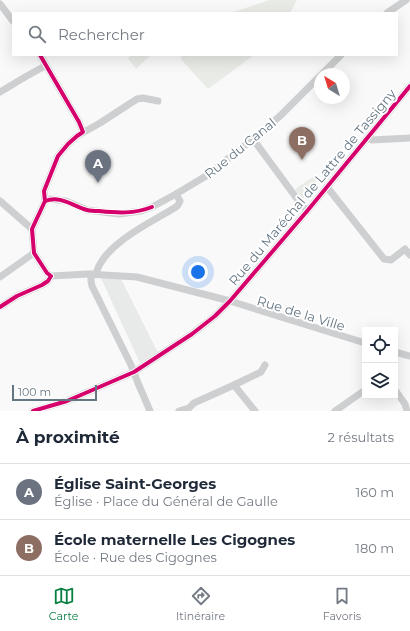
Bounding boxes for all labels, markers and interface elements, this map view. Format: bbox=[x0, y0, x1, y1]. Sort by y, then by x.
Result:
search box bbox=[12, 12, 398, 56]
icon: search bbox=[26, 23, 48, 45]
text: Rechercher bbox=[58, 25, 145, 44]
north arrow bbox=[314, 68, 350, 104]
street label: Rue du Maréchal de Lattre de Tassigny bbox=[225, 85, 400, 288]
street label: Rue du Canal bbox=[201, 114, 279, 182]
pin: B bbox=[289, 127, 315, 160]
pin: A bbox=[85, 150, 111, 183]
your location bbox=[188, 262, 208, 282]
street label: Rue de la Ville bbox=[255, 292, 347, 334]
map controls bbox=[362, 327, 398, 399]
button: locate bbox=[362, 327, 398, 363]
button: layers bbox=[362, 363, 398, 399]
scale bar bbox=[12, 383, 97, 402]
text: 100 m bbox=[18, 385, 51, 399]
text: À proximité bbox=[16, 427, 120, 447]
text: 2 résultats bbox=[328, 429, 394, 445]
text: Église Saint-Georges bbox=[54, 474, 216, 493]
text: A bbox=[24, 484, 34, 500]
text: 160 m bbox=[356, 484, 394, 500]
text: Église · Place du Général de Gaulle bbox=[54, 493, 278, 509]
text: École maternelle Les Cigognes bbox=[54, 530, 295, 549]
text: B bbox=[24, 540, 34, 556]
text: 180 m bbox=[355, 540, 394, 556]
text: École · Rue des Cigognes bbox=[54, 549, 217, 565]
tab: Carte bbox=[49, 585, 78, 623]
tab: Itinéraire bbox=[176, 585, 225, 623]
tab: Favoris bbox=[323, 585, 361, 623]

